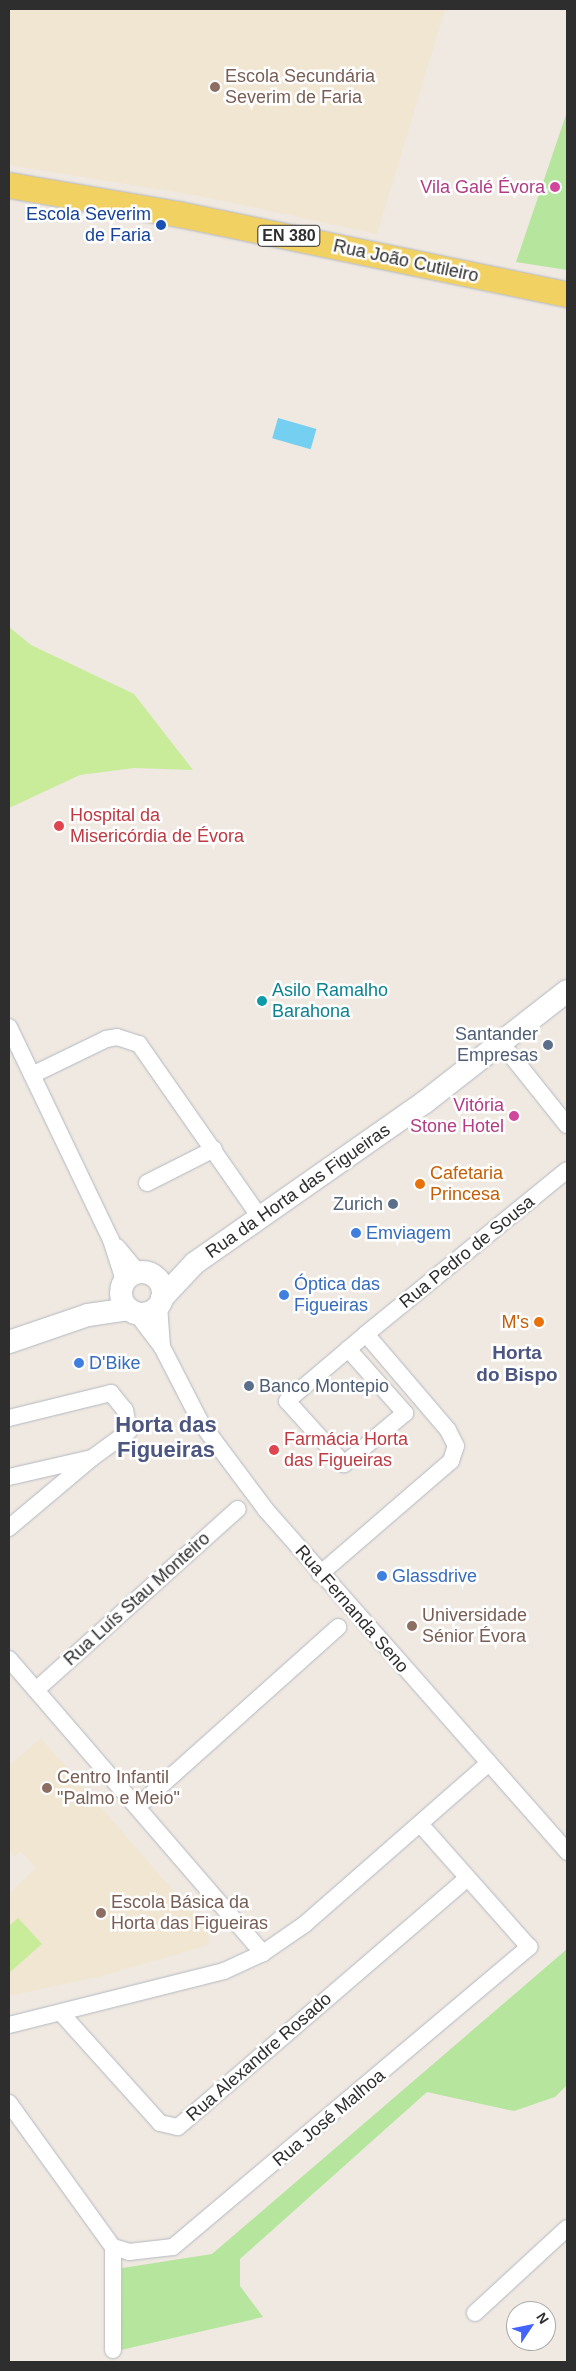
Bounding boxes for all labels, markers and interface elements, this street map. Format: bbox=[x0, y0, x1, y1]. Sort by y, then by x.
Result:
place label: Escola Secundária Severim de Faria bbox=[225, 66, 375, 108]
marker: Escola Secundária Severim de Faria bbox=[209, 81, 221, 93]
place label: Vila Galé Évora bbox=[420, 176, 545, 198]
marker: Vila Galé Évora bbox=[549, 181, 561, 193]
place label: Escola Severim de Faria bbox=[26, 204, 151, 246]
marker: Escola Severim de Faria bbox=[155, 219, 167, 231]
road number: EN 380 bbox=[256, 222, 322, 250]
street label: Rua João Cutileiro bbox=[331, 235, 481, 287]
place label: Hospital da Misericórdia de Évora bbox=[70, 805, 244, 848]
marker: Hospital da Misericórdia de Évora bbox=[52, 819, 66, 833]
place label: Asilo Ramalho Barahona bbox=[272, 980, 388, 1022]
marker: Asilo Ramalho Barahona bbox=[256, 995, 268, 1007]
place label: Santander Empresas bbox=[455, 1024, 538, 1066]
marker: Santander Empresas bbox=[542, 1039, 554, 1051]
place label: Vitória Stone Hotel bbox=[410, 1095, 504, 1138]
marker: Vitória Stone Hotel bbox=[508, 1110, 520, 1122]
street label: Rua da Horta das Figueiras bbox=[202, 1119, 394, 1263]
place label: Cafetaria Princesa bbox=[430, 1163, 503, 1206]
marker: Cafetaria Princesa bbox=[414, 1178, 426, 1190]
street label: Rua Pedro de Sousa bbox=[395, 1191, 539, 1313]
place label: Zurich bbox=[333, 1193, 383, 1215]
marker: Zurich bbox=[387, 1198, 399, 1210]
place label: Emviagem bbox=[366, 1222, 451, 1244]
marker: Emviagem bbox=[350, 1227, 362, 1239]
place label: Óptica das Figueiras bbox=[294, 1274, 380, 1316]
marker: Óptica das Figueiras bbox=[278, 1289, 290, 1301]
place label: M's bbox=[502, 1311, 529, 1333]
marker: M's bbox=[533, 1316, 545, 1328]
district label: Horta do Bispo bbox=[476, 1342, 558, 1386]
place label: D'Bike bbox=[89, 1352, 140, 1374]
marker: D'Bike bbox=[73, 1357, 85, 1369]
place label: Banco Montepio bbox=[259, 1375, 389, 1397]
marker: Banco Montepio bbox=[243, 1380, 255, 1392]
district label: Horta das Figueiras bbox=[115, 1411, 217, 1462]
place label: Farmácia Horta das Figueiras bbox=[284, 1429, 408, 1472]
marker: Farmácia Horta das Figueiras bbox=[268, 1444, 280, 1456]
street label: Rua Luís Stau Monteiro bbox=[60, 1528, 214, 1670]
street label: Rua Fernanda Seno bbox=[291, 1541, 413, 1677]
place label: Glassdrive bbox=[392, 1565, 477, 1587]
marker: Glassdrive bbox=[376, 1570, 388, 1582]
place label: Universidade Sénior Évora bbox=[422, 1605, 527, 1648]
marker: Universidade Sénior Évora bbox=[406, 1620, 418, 1632]
place label: Centro Infantil "Palmo e Meio" bbox=[57, 1767, 180, 1810]
marker: Centro Infantil "Palmo e Meio" bbox=[41, 1782, 53, 1794]
place label: Escola Básica da Horta das Figueiras bbox=[111, 1892, 268, 1935]
marker: Escola Básica da Horta das Figueiras bbox=[95, 1907, 107, 1919]
street label: Rua Alexandre Rosado bbox=[182, 1988, 336, 2126]
street label: Rua José Malhoa bbox=[268, 2065, 390, 2171]
north arrow bbox=[506, 2301, 556, 2351]
text: N bbox=[533, 2310, 552, 2327]

